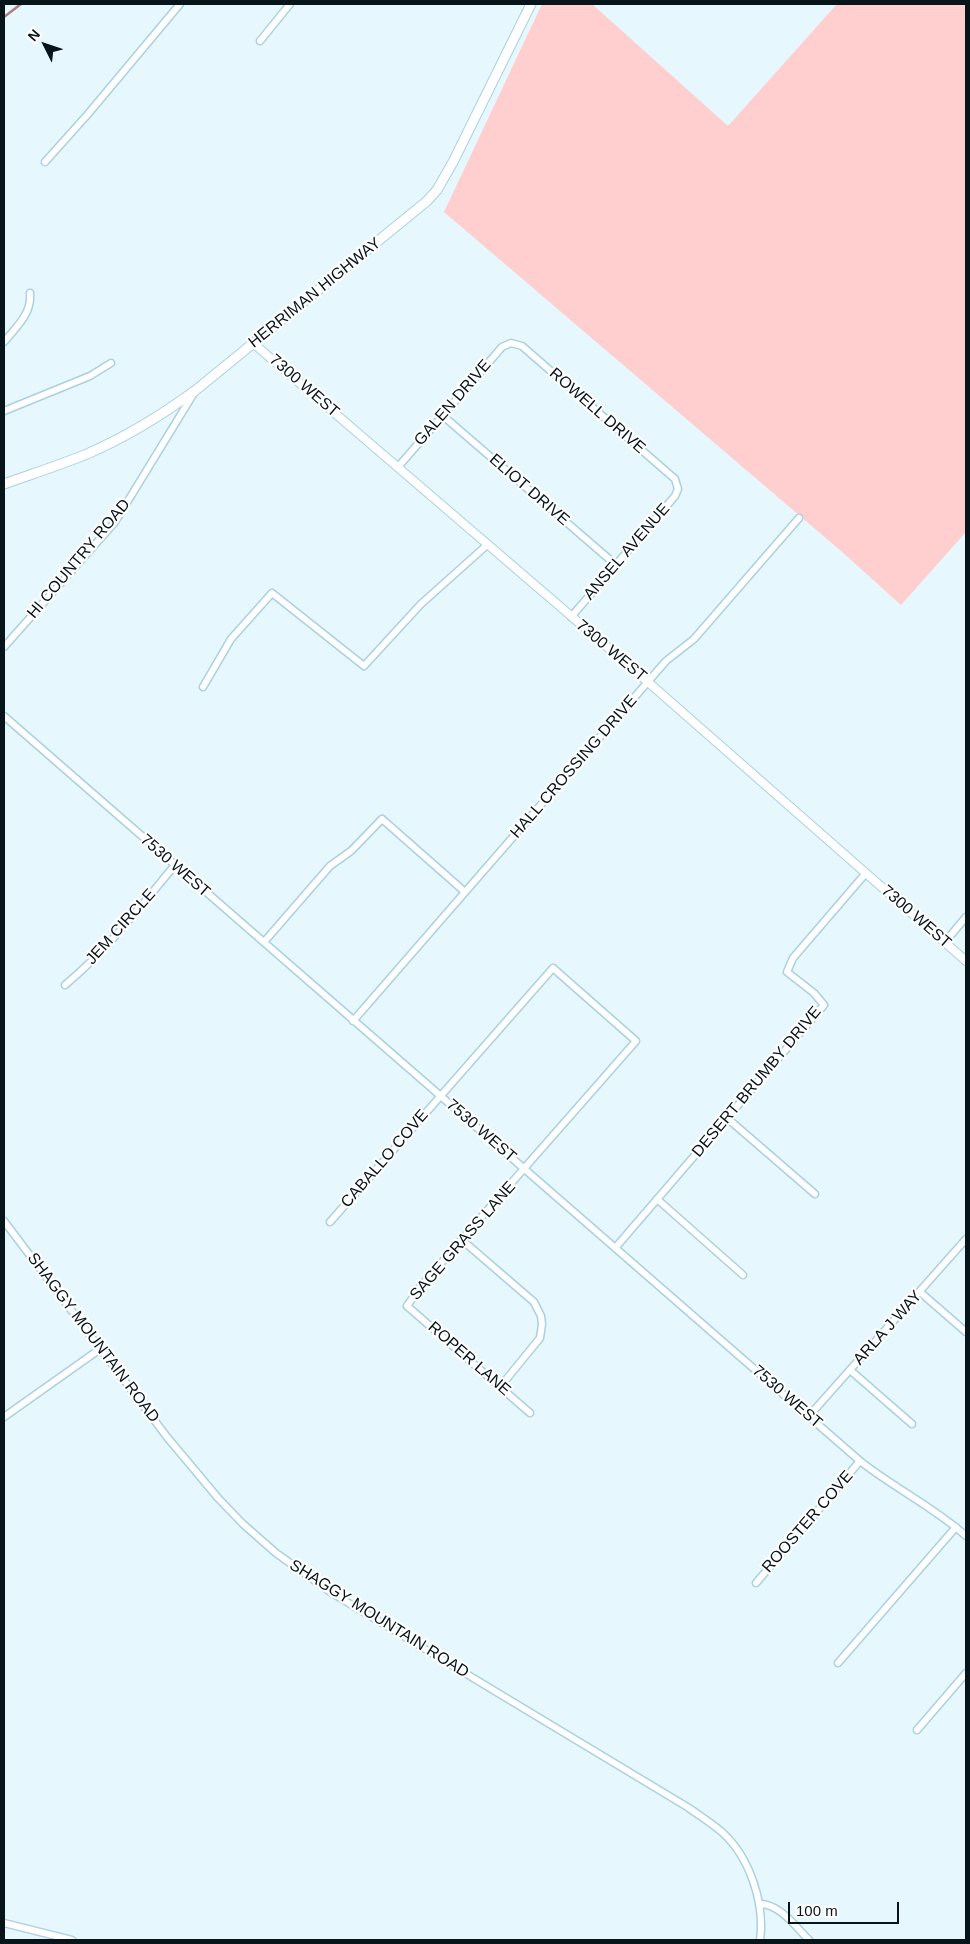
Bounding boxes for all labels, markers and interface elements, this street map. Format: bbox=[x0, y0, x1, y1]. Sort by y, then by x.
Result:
north arrow bbox=[20, 20, 70, 70]
text: N bbox=[24, 26, 43, 44]
street label: HERRIMAN HIGHWAY bbox=[245, 234, 385, 352]
street label: 7300 WEST bbox=[265, 350, 343, 422]
street label: GALEN DRIVE bbox=[410, 356, 496, 450]
street label: ROWELL DRIVE bbox=[545, 364, 649, 458]
street label: ELIOT DRIVE bbox=[485, 450, 573, 530]
street label: HI COUNTRY ROAD bbox=[23, 495, 135, 623]
street label: ANSEL AVENUE bbox=[580, 500, 674, 604]
street label: 7300 WEST bbox=[572, 616, 650, 686]
street label: HALL CROSSING DRIVE bbox=[507, 692, 641, 842]
street label: 7530 WEST bbox=[136, 830, 214, 902]
street label: 7300 WEST bbox=[877, 881, 955, 953]
street label: JEM CIRCLE bbox=[82, 885, 160, 969]
street label: DESERT BRUMBY DRIVE bbox=[688, 1003, 826, 1161]
street label: 7530 WEST bbox=[442, 1095, 520, 1167]
street label: CABALLO COVE bbox=[337, 1106, 433, 1212]
street label: SAGE GRASS LANE bbox=[406, 1178, 520, 1304]
street label: SHAGGY MOUNTAIN ROAD bbox=[23, 1249, 163, 1427]
street label: ARLA J WAY bbox=[850, 1287, 926, 1369]
street label: ROPER LANE bbox=[424, 1318, 514, 1400]
street label: 7530 WEST bbox=[748, 1361, 826, 1433]
street label: ROOSTER COVE bbox=[758, 1467, 858, 1577]
street label: SHAGGY MOUNTAIN ROAD bbox=[286, 1556, 472, 1682]
scale bar bbox=[790, 1892, 901, 1924]
text: 100 m bbox=[796, 1902, 838, 1919]

